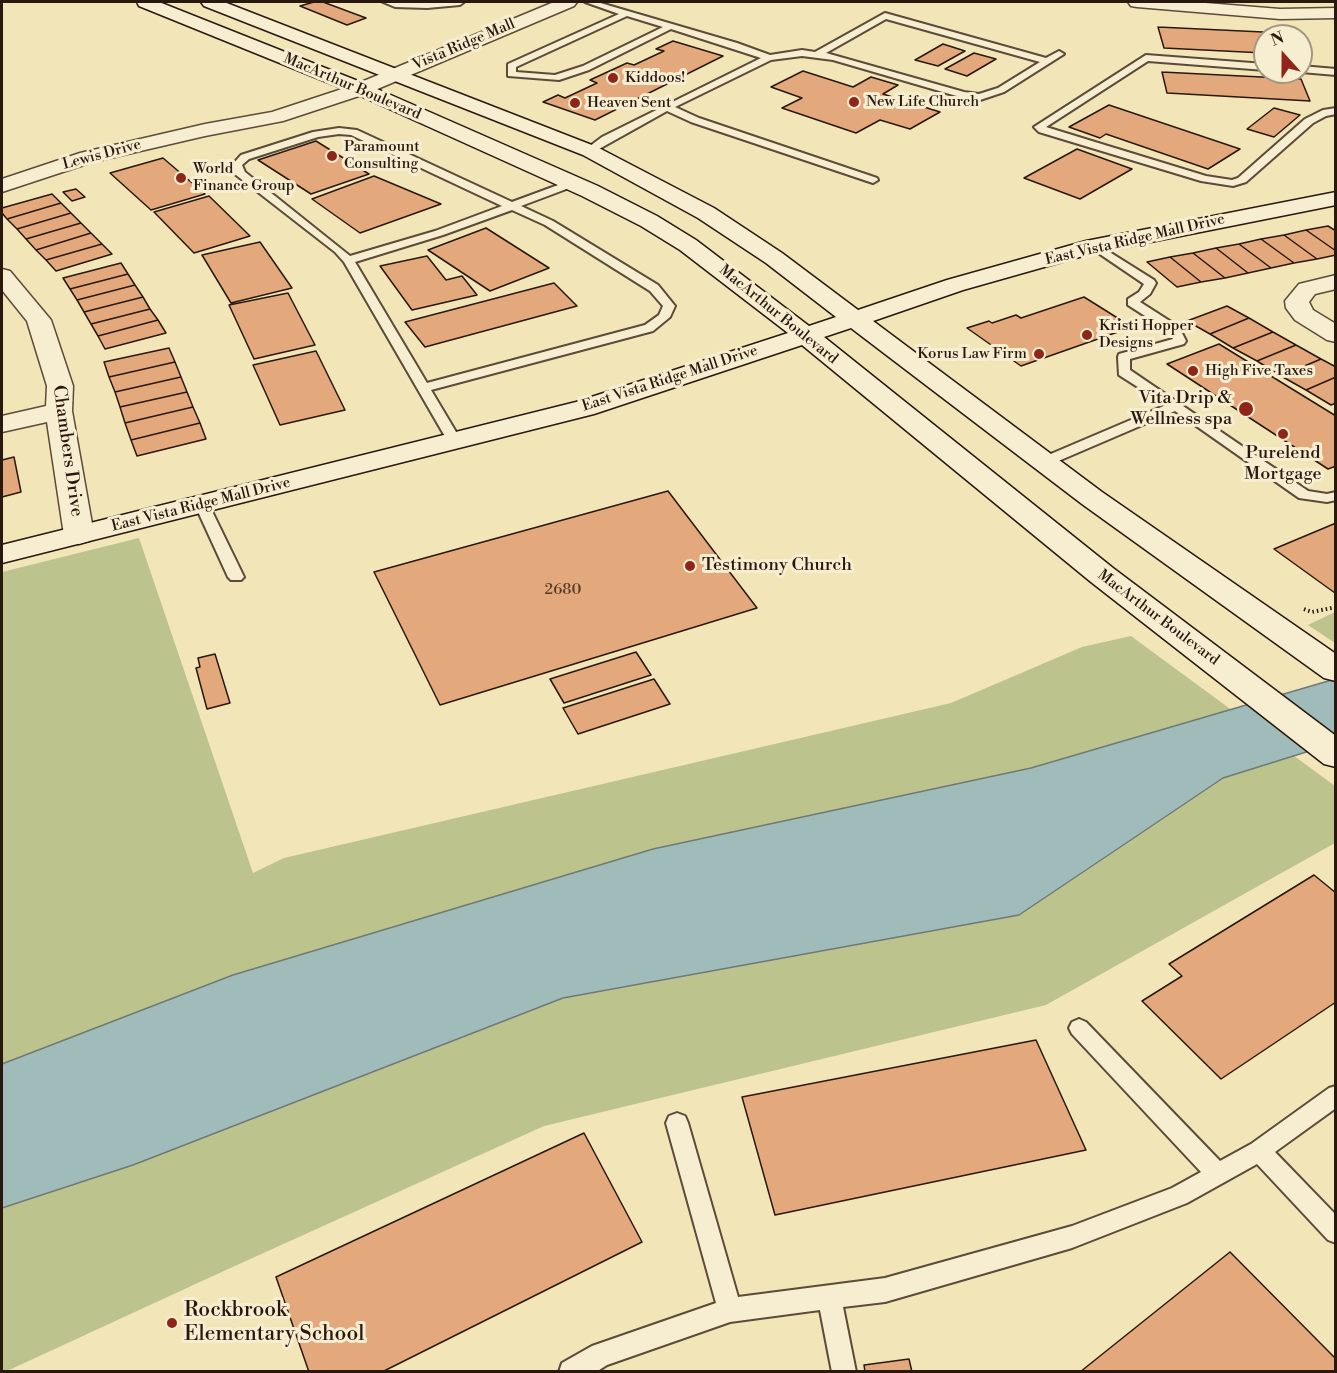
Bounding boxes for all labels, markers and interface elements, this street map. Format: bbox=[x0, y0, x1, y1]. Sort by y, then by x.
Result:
street label: Vista Ridge Mall bbox=[410, 15, 518, 75]
north arrow bbox=[1253, 24, 1313, 84]
text: N bbox=[1268, 27, 1287, 51]
street label: MacArthur Boulevard bbox=[281, 50, 423, 124]
place label: Kiddoos! bbox=[625, 69, 685, 87]
marker: Kiddoos! bbox=[606, 71, 620, 85]
place label: New Life Church bbox=[866, 93, 979, 111]
place label: Heaven Sent bbox=[587, 94, 671, 112]
marker: New Life Church bbox=[847, 95, 861, 109]
marker: Heaven Sent bbox=[568, 96, 582, 110]
street label: Lewis Drive bbox=[61, 136, 143, 174]
place label: Paramount Consulting bbox=[344, 138, 419, 173]
marker: Paramount Consulting bbox=[325, 149, 339, 163]
place label: World Finance Group bbox=[193, 160, 294, 195]
marker: World Finance Group bbox=[174, 171, 188, 185]
street label: East Vista Ridge Mall Drive bbox=[1043, 211, 1227, 269]
street label: MacArthur Boulevard bbox=[715, 262, 841, 368]
place label: Kristi Hopper Designs bbox=[1099, 317, 1194, 352]
marker: Kristi Hopper Designs bbox=[1080, 328, 1094, 342]
street label: East Vista Ridge Mall Drive bbox=[580, 342, 760, 416]
place label: Korus Law Firm bbox=[917, 345, 1027, 363]
marker: Korus Law Firm bbox=[1032, 347, 1046, 361]
place label: High Five Taxes bbox=[1205, 362, 1313, 380]
marker: High Five Taxes bbox=[1186, 364, 1200, 378]
street label: Chambers Drive bbox=[47, 384, 87, 518]
place label: Vita Drip & Wellness spa bbox=[1130, 388, 1232, 430]
marker: Vita Drip & Wellness spa bbox=[1237, 400, 1255, 418]
marker: Purelend Mortgage bbox=[1276, 427, 1290, 441]
place label: Purelend Mortgage bbox=[1244, 443, 1322, 486]
street label: East Vista Ridge Mall Drive bbox=[110, 474, 292, 536]
place label: Testimony Church bbox=[702, 555, 852, 577]
marker: Testimony Church bbox=[683, 559, 697, 573]
street label: MacArthur Boulevard bbox=[1094, 566, 1222, 670]
house number: 2680 bbox=[545, 581, 581, 599]
place label: Rockbrook Elementary School bbox=[184, 1298, 364, 1348]
marker: Rockbrook Elementary School bbox=[165, 1316, 179, 1330]

